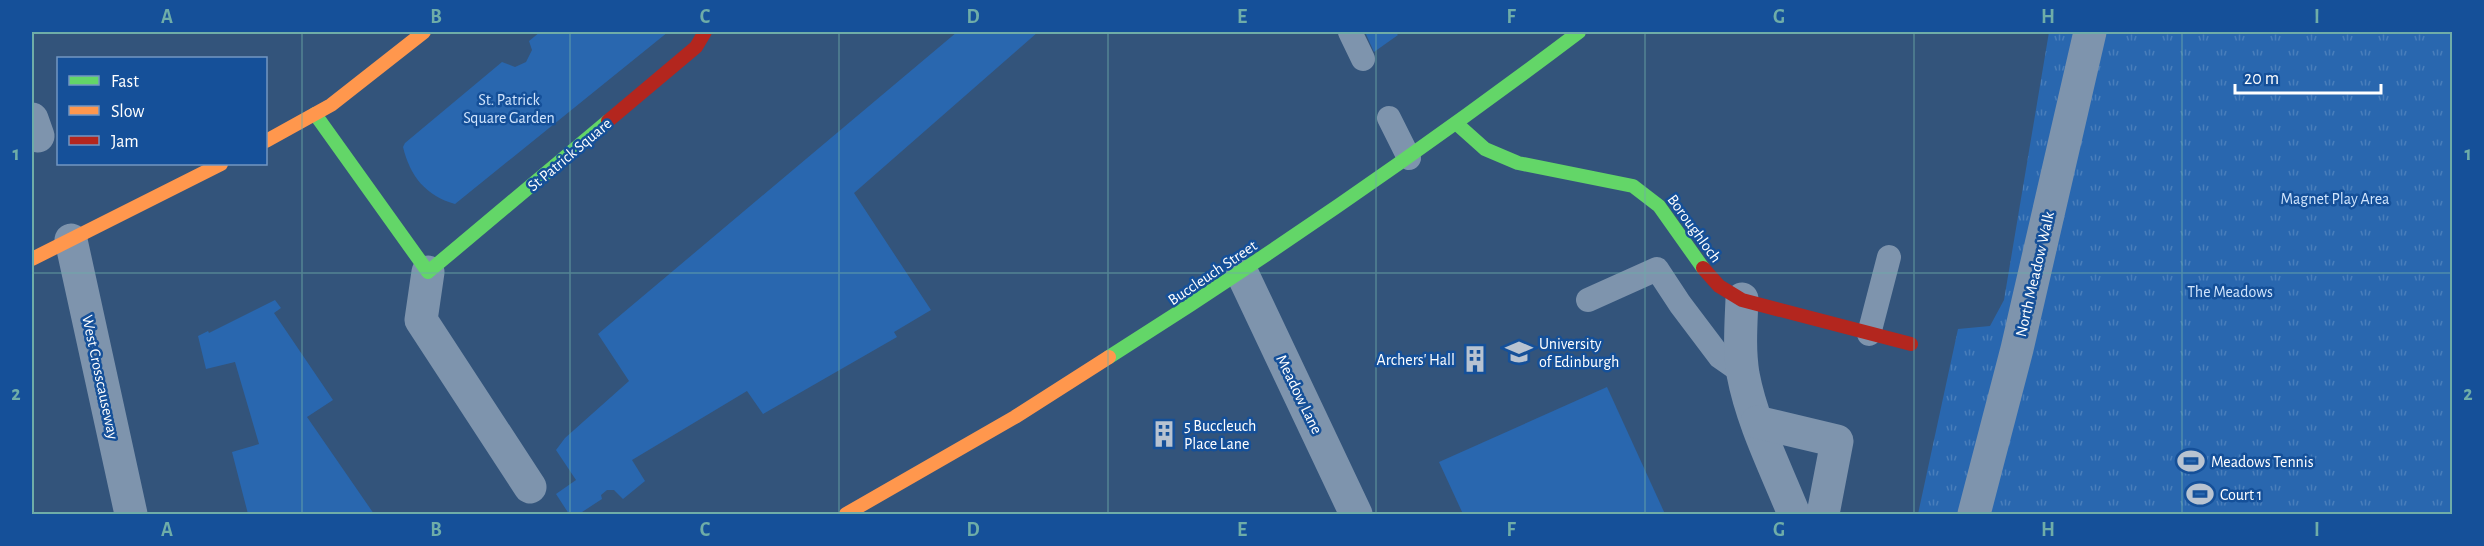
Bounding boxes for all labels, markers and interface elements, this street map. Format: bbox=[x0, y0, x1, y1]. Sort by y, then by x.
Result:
text: A bbox=[161, 7, 173, 27]
text: B bbox=[430, 7, 442, 27]
text: C bbox=[700, 7, 711, 27]
text: D bbox=[966, 7, 980, 27]
text: E bbox=[1237, 7, 1247, 27]
text: F bbox=[1506, 7, 1516, 27]
text: G bbox=[1773, 7, 1785, 27]
text: H bbox=[2041, 7, 2055, 27]
text: I bbox=[2314, 7, 2320, 27]
legend bbox=[57, 57, 267, 165]
scale bar bbox=[2235, 57, 2380, 95]
text: 20 m bbox=[2244, 70, 2279, 88]
text: Fast bbox=[111, 73, 139, 91]
park label: St. Patrick Square Garden bbox=[463, 92, 555, 126]
text: Slow bbox=[111, 103, 144, 121]
street label: St Patrick Square bbox=[525, 115, 615, 194]
text: Jam bbox=[111, 133, 139, 151]
text: 1 bbox=[12, 144, 20, 164]
text: 1 bbox=[2464, 144, 2472, 164]
park label: Magnet Play Area bbox=[2281, 191, 2389, 208]
street label: Boroughloch bbox=[1664, 192, 1724, 266]
street label: North Meadow Walk bbox=[2013, 209, 2057, 338]
street label: Buccleuch Street bbox=[1165, 237, 1260, 308]
park label: The Meadows bbox=[2187, 284, 2273, 300]
street label: West Crosscauseway bbox=[78, 313, 121, 441]
place label: University of Edinburgh bbox=[1539, 336, 1619, 370]
school or university icon: University of Edinburgh bbox=[1504, 337, 1534, 367]
building icon: Archers' Hall bbox=[1460, 344, 1490, 374]
street label: Meadow Lane bbox=[1273, 352, 1325, 437]
place label: Archers' Hall bbox=[1377, 352, 1455, 368]
text: 2 bbox=[11, 384, 21, 404]
text: 2 bbox=[2463, 384, 2473, 404]
place label: 5 Buccleuch Place Lane bbox=[1184, 418, 1256, 452]
building icon: 5 Buccleuch Place Lane bbox=[1149, 419, 1179, 449]
sports icon: Meadows Tennis bbox=[2176, 446, 2206, 476]
place label: Meadows Tennis bbox=[2211, 454, 2314, 470]
sports icon: Court 1 bbox=[2185, 479, 2215, 509]
place label: Court 1 bbox=[2220, 487, 2262, 503]
text: A bbox=[161, 520, 173, 540]
text: B bbox=[430, 520, 442, 540]
text: C bbox=[700, 520, 711, 540]
text: D bbox=[966, 520, 980, 540]
text: E bbox=[1237, 520, 1247, 540]
text: F bbox=[1506, 520, 1516, 540]
text: G bbox=[1773, 520, 1785, 540]
text: H bbox=[2041, 520, 2055, 540]
text: I bbox=[2314, 520, 2320, 540]

